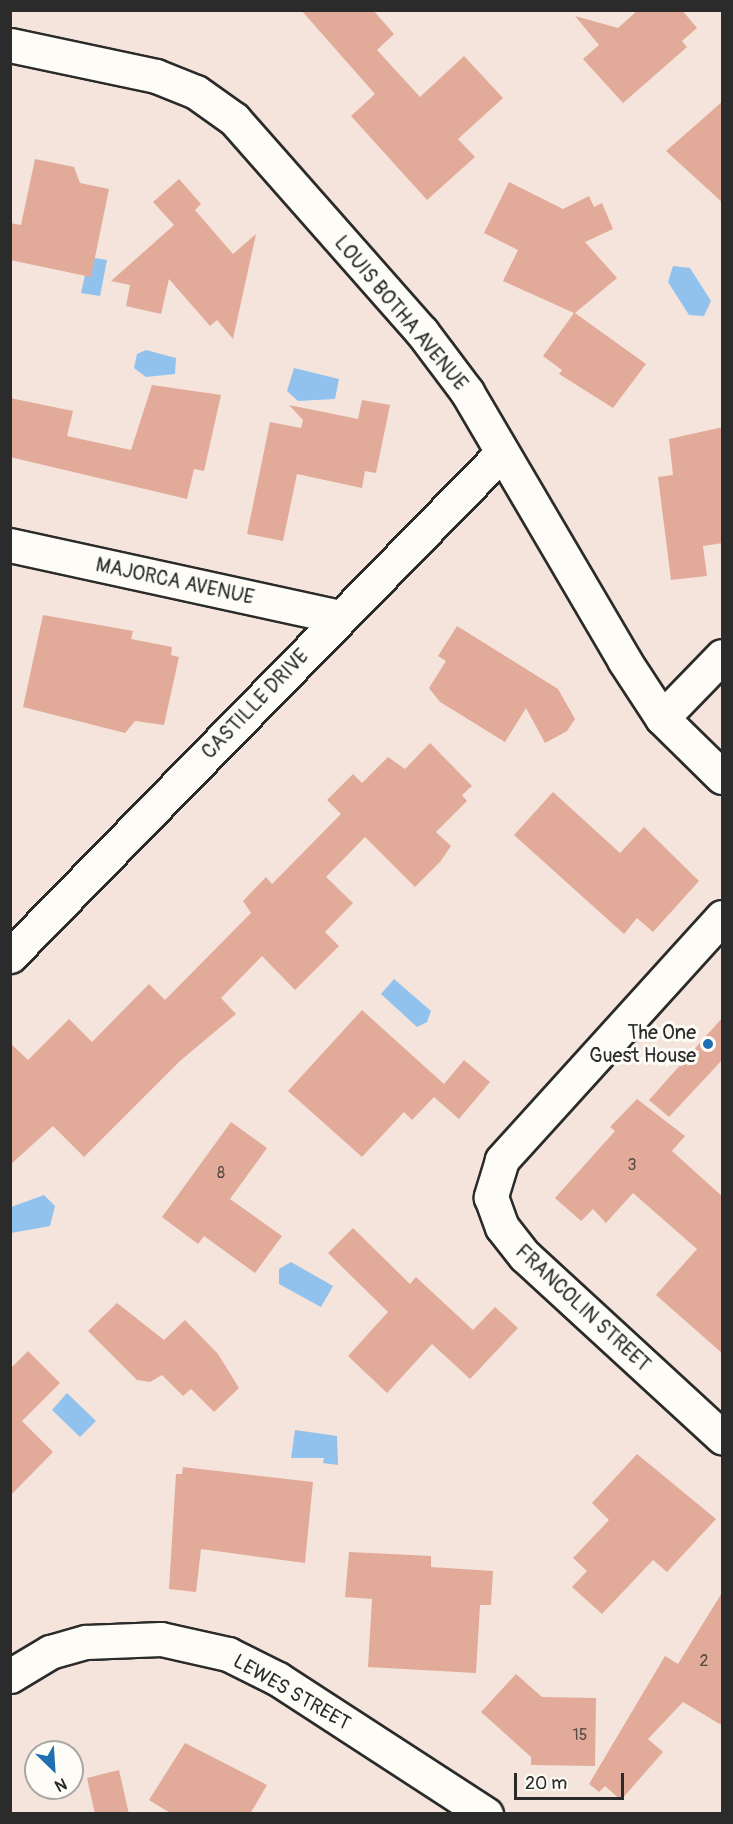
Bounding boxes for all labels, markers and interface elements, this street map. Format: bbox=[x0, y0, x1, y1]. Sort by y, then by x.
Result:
street label: LOUIS BOTHA AVENUE bbox=[329, 231, 473, 395]
street label: MAJORCA AVENUE bbox=[94, 553, 256, 609]
street label: CASTILLE DRIVE bbox=[197, 644, 313, 764]
place label: The One Guest House bbox=[589, 1020, 696, 1067]
marker: The One Guest House bbox=[701, 1037, 715, 1051]
house number: 3 bbox=[628, 1155, 636, 1175]
house number: 8 bbox=[217, 1163, 225, 1183]
street label: FRANCOLIN STREET bbox=[511, 1239, 655, 1377]
street label: LEWES STREET bbox=[229, 1649, 355, 1735]
house number: 2 bbox=[700, 1651, 708, 1671]
house number: 15 bbox=[573, 1725, 587, 1745]
north arrow bbox=[24, 1740, 84, 1800]
scale bar bbox=[517, 1761, 626, 1799]
text: 20 m bbox=[525, 1772, 567, 1795]
text: N bbox=[52, 1773, 70, 1796]

